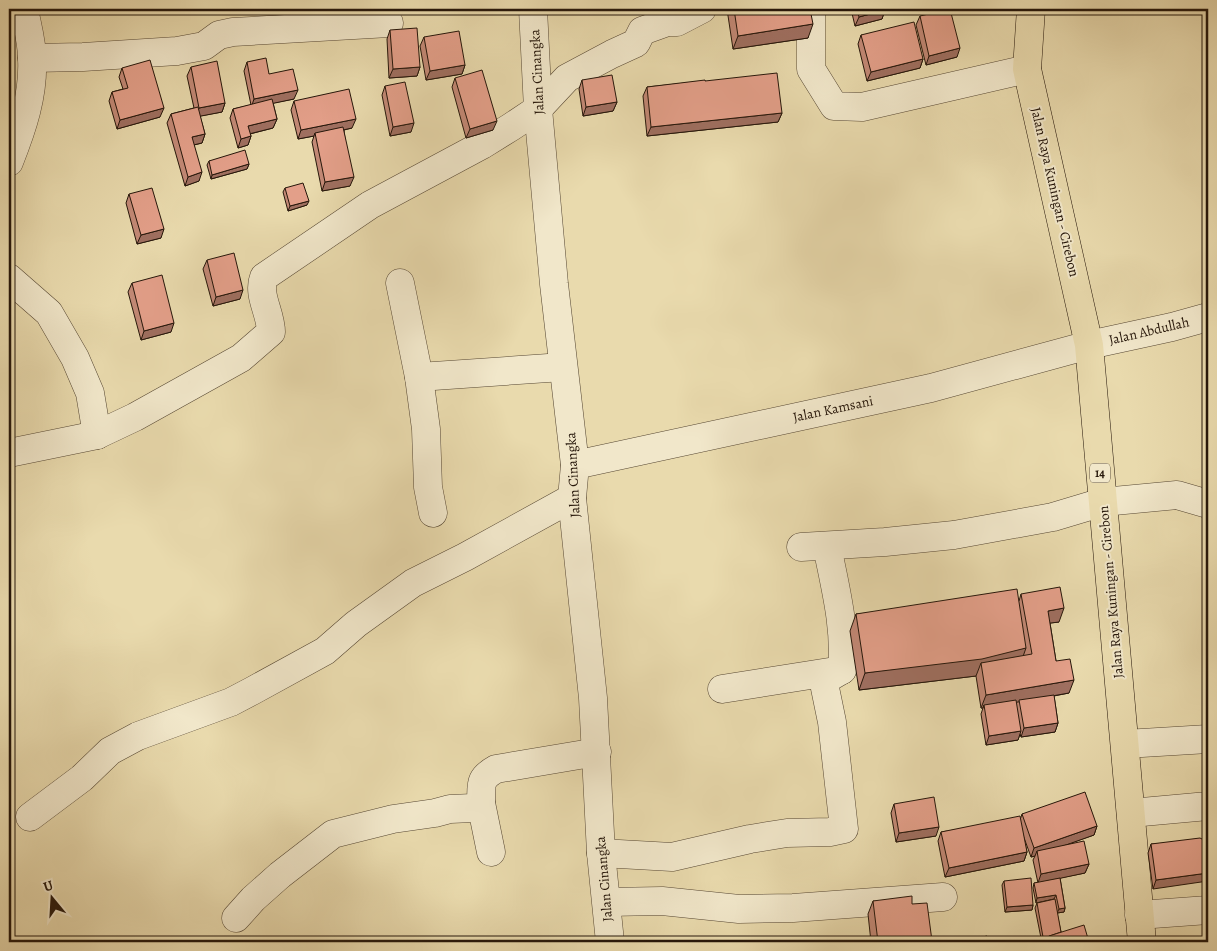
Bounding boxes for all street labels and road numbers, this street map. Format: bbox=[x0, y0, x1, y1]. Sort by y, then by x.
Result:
street label: Jalan Cinangka bbox=[525, 28, 549, 115]
street label: Jalan Raya Kuningan - Cirebon bbox=[1026, 105, 1084, 279]
street label: Jalan Abdullah bbox=[1107, 312, 1192, 349]
street label: Jalan Kamsani bbox=[791, 391, 875, 427]
street label: Jalan Cinangka bbox=[561, 431, 585, 518]
road number: 14 bbox=[1090, 463, 1110, 482]
street label: Jalan Raya Kuningan - Cirebon bbox=[1094, 505, 1128, 679]
street label: Jalan Cinangka bbox=[591, 835, 617, 922]

